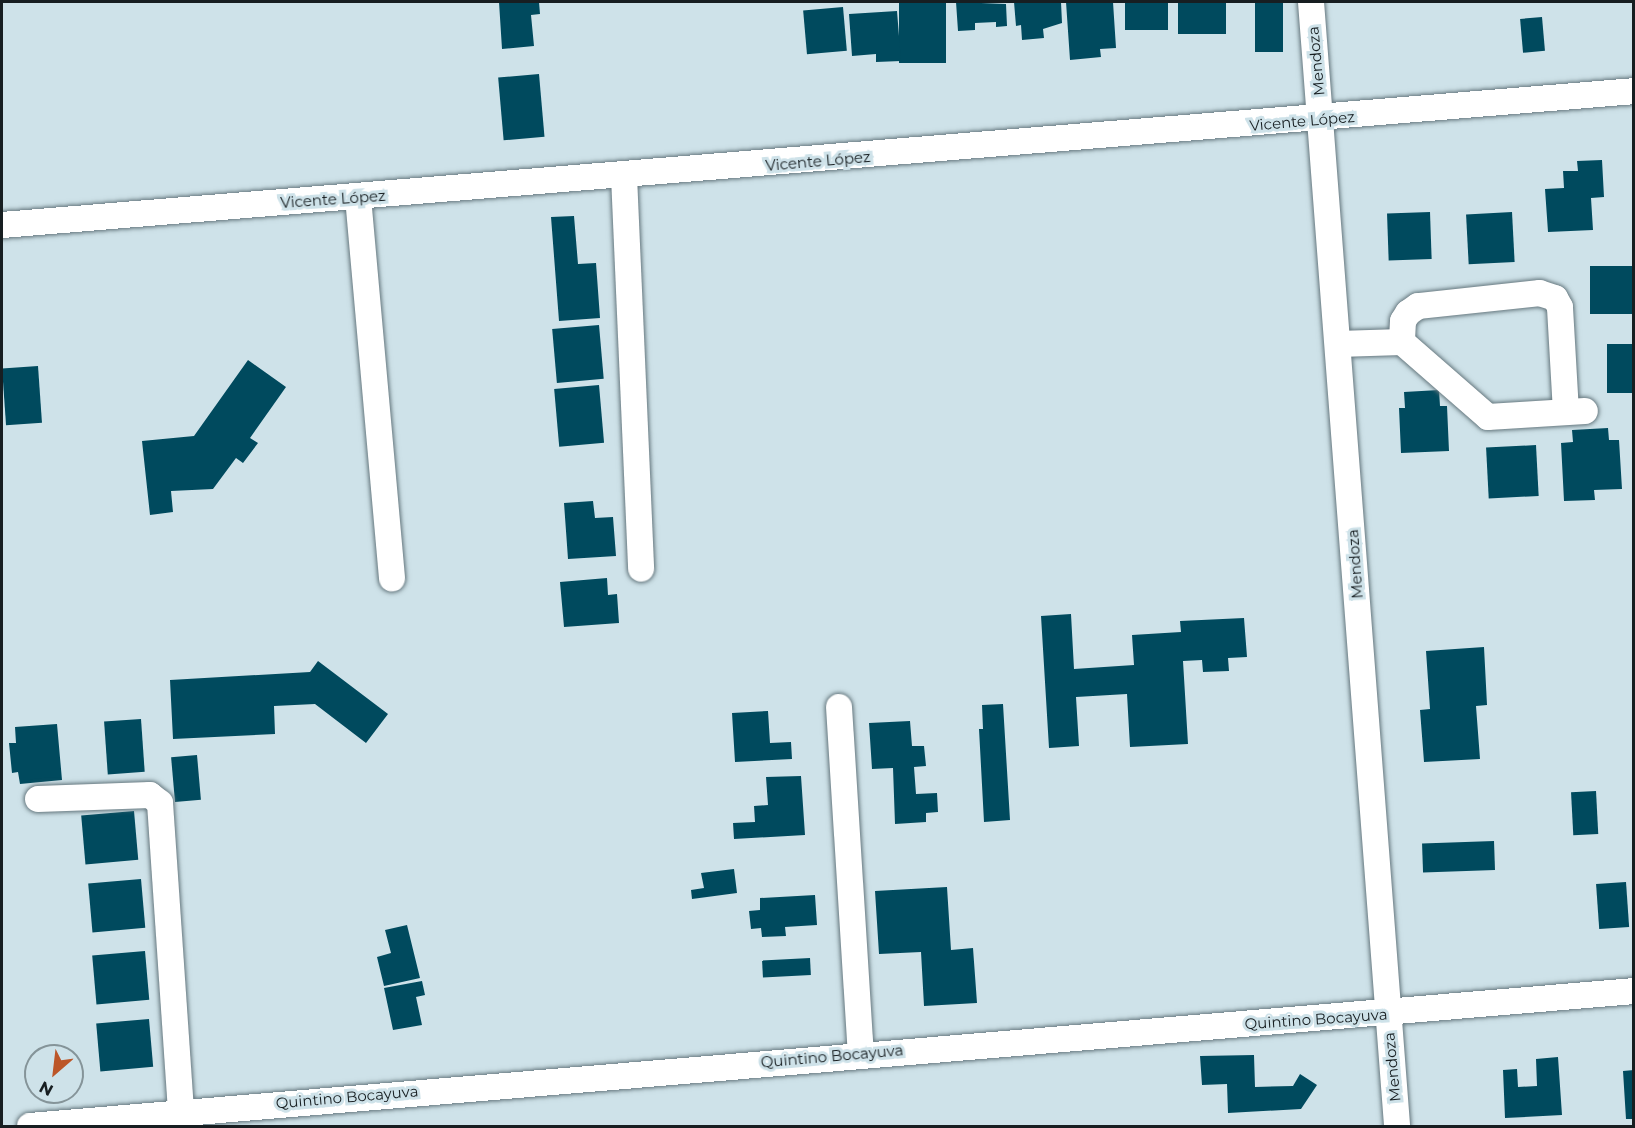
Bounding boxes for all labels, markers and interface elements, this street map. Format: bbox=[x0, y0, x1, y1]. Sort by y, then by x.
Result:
street label: Mendoza bbox=[1304, 26, 1328, 96]
street label: Vicente López bbox=[1249, 107, 1355, 135]
street label: Vicente López bbox=[765, 147, 871, 175]
street label: Vicente López bbox=[280, 186, 386, 212]
street label: Mendoza bbox=[1344, 529, 1366, 599]
street label: Quintino Bocayuva bbox=[1244, 1005, 1388, 1033]
street label: Mendoza bbox=[1380, 1032, 1404, 1102]
street label: Quintino Bocayuva bbox=[760, 1041, 904, 1071]
north arrow bbox=[24, 1044, 84, 1104]
text: N bbox=[36, 1077, 56, 1100]
street label: Quintino Bocayuva bbox=[275, 1082, 419, 1112]

